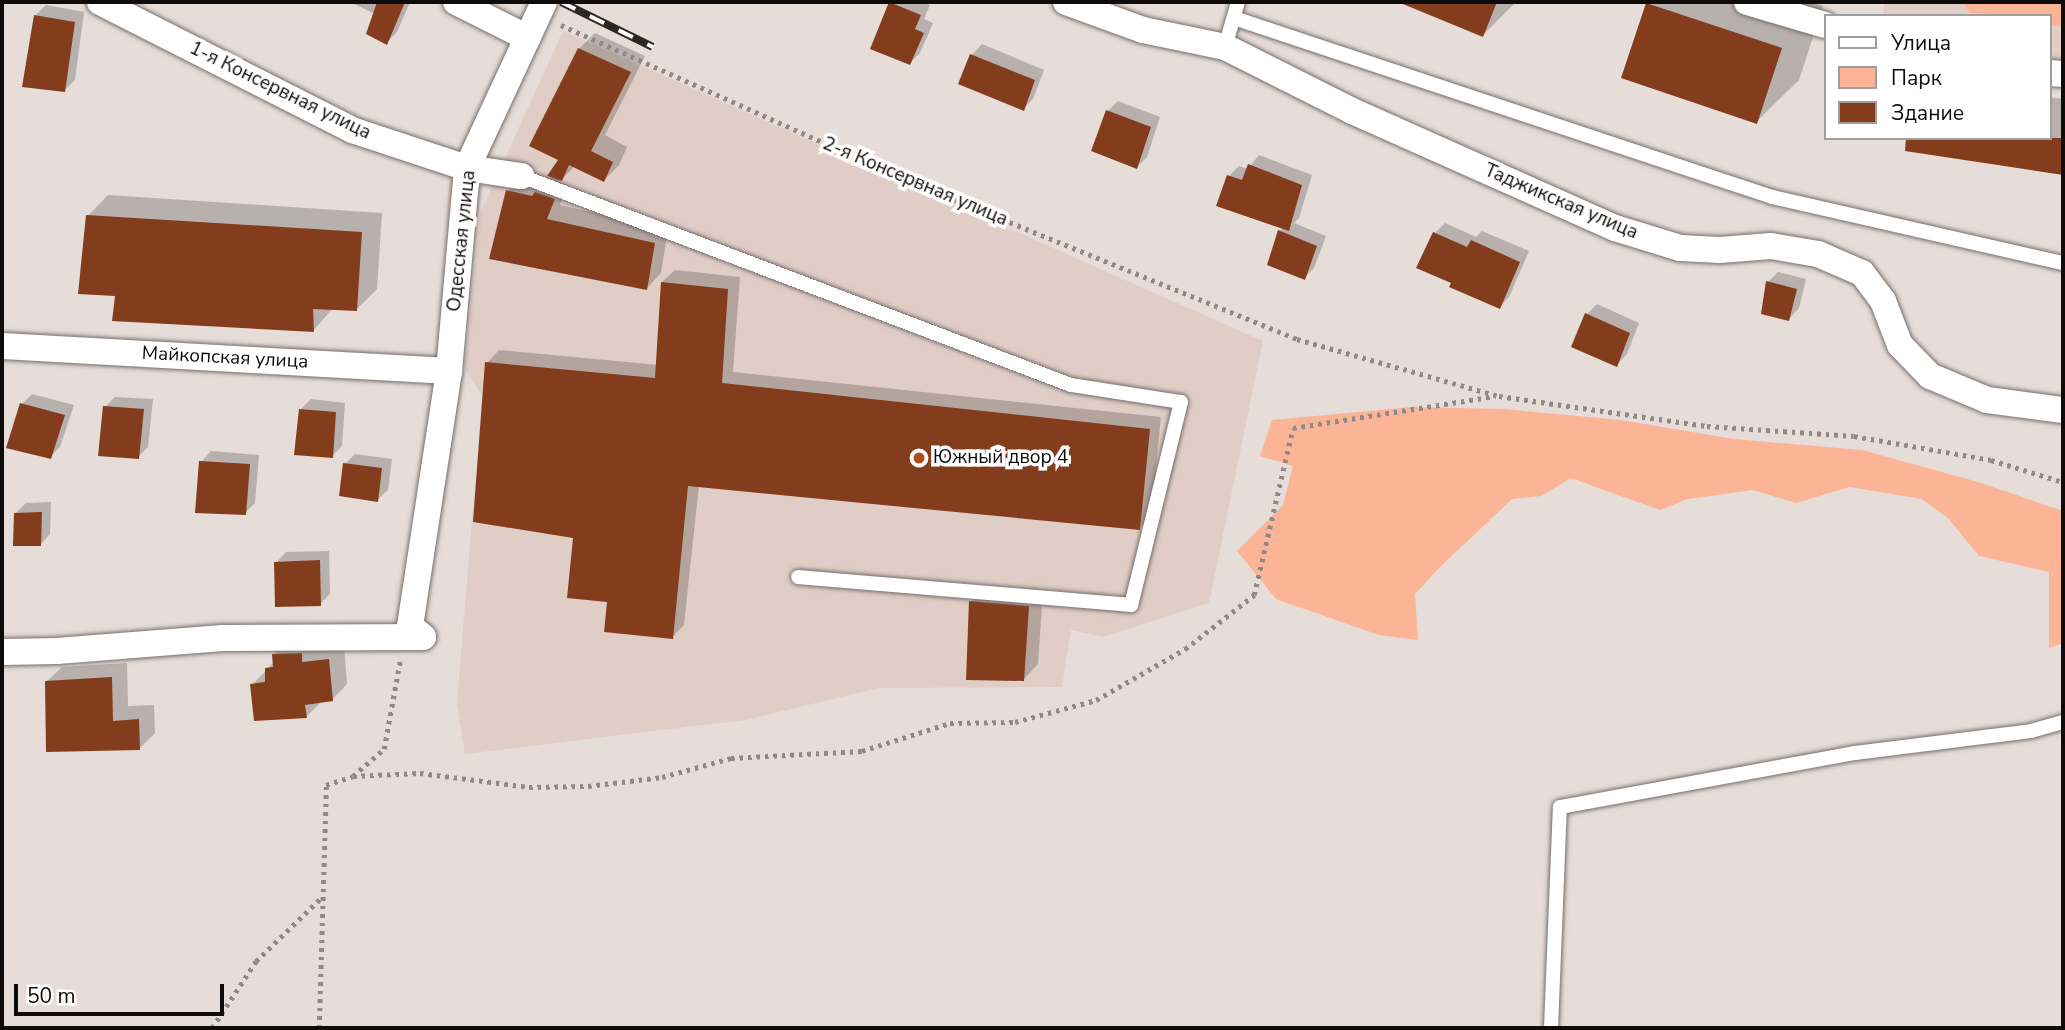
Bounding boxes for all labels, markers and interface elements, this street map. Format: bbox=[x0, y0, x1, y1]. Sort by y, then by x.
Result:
legend bbox=[1824, 14, 2051, 140]
text: Улица bbox=[1891, 29, 1951, 57]
street label: 1-я Консервная улица bbox=[186, 37, 374, 145]
text: Парк bbox=[1891, 64, 1942, 92]
text: Здание bbox=[1891, 99, 1964, 127]
street label: 2-я Консервная улица bbox=[819, 133, 1011, 231]
street label: Таджикская улица bbox=[1481, 159, 1641, 245]
street label: Одесская улица bbox=[443, 169, 481, 313]
street label: Майкопская улица bbox=[141, 342, 309, 374]
place label: Южный двор 4 bbox=[933, 447, 1068, 469]
marker: Южный двор 4 bbox=[911, 450, 927, 466]
scale bar bbox=[18, 970, 228, 1014]
text: 50 m bbox=[27, 982, 76, 1010]

